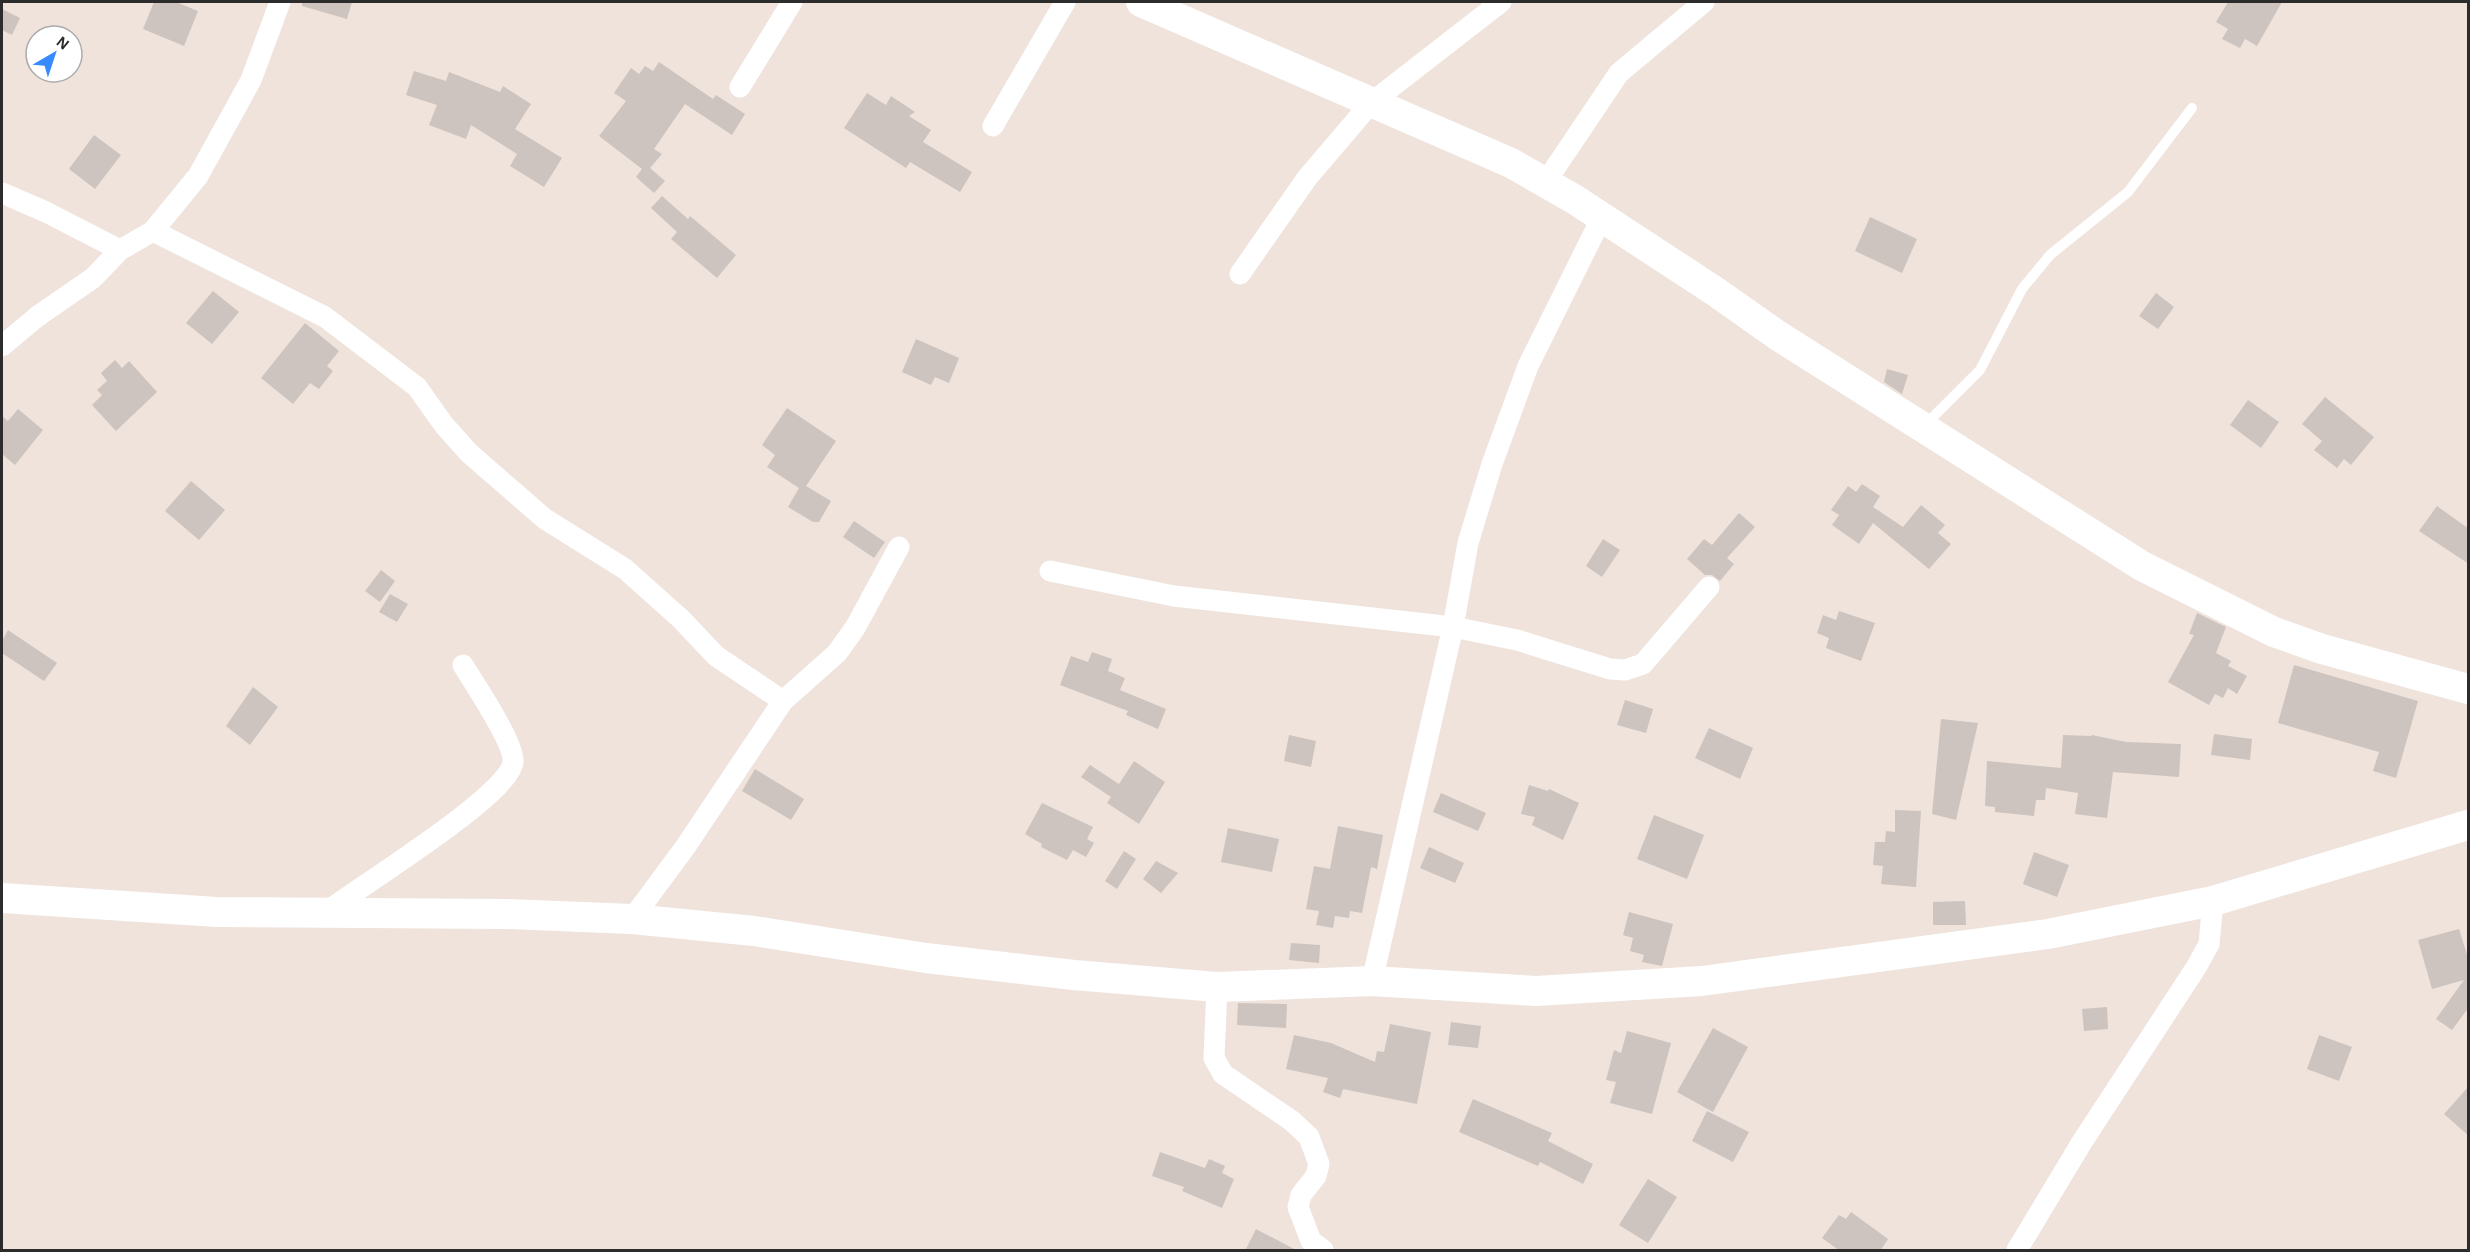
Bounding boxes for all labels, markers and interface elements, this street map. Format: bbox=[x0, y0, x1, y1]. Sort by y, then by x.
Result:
north arrow bbox=[24, 24, 84, 84]
text: N bbox=[53, 33, 72, 53]

